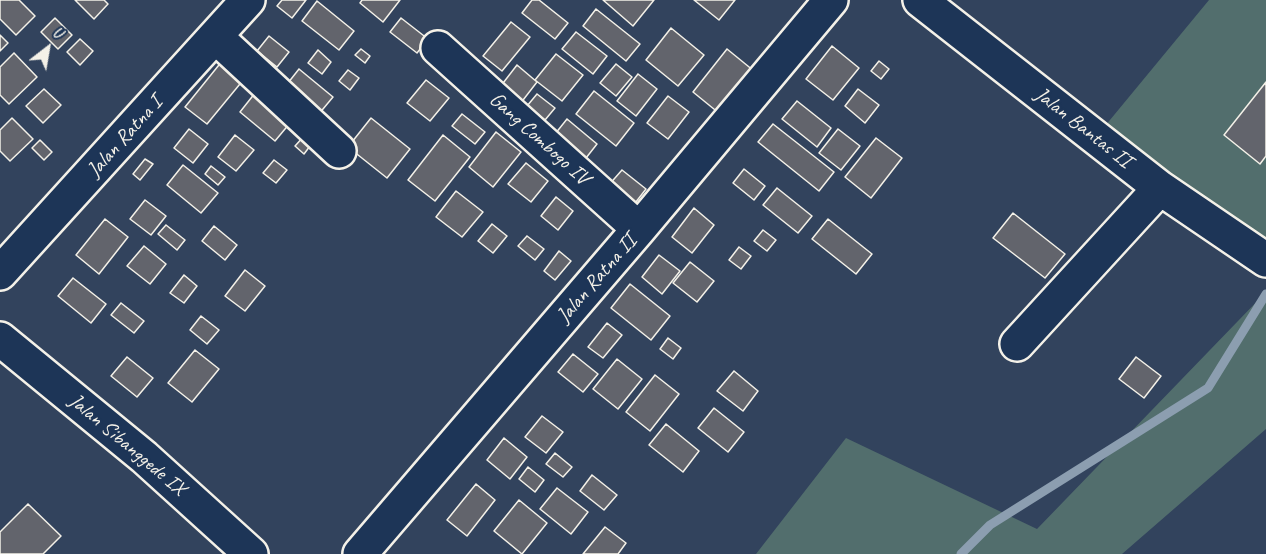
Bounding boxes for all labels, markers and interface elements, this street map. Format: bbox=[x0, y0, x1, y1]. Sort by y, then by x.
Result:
north arrow bbox=[18, 18, 78, 78]
text: U bbox=[49, 22, 66, 43]
street label: Jalan Bantas II bbox=[1029, 82, 1137, 174]
street label: Gang Combogo IV bbox=[484, 87, 594, 191]
street label: Jalan Ratna I bbox=[82, 91, 168, 183]
street label: Jalan Ratna II bbox=[552, 230, 642, 328]
street label: Jalan Sibanggede IX bbox=[63, 389, 191, 501]

